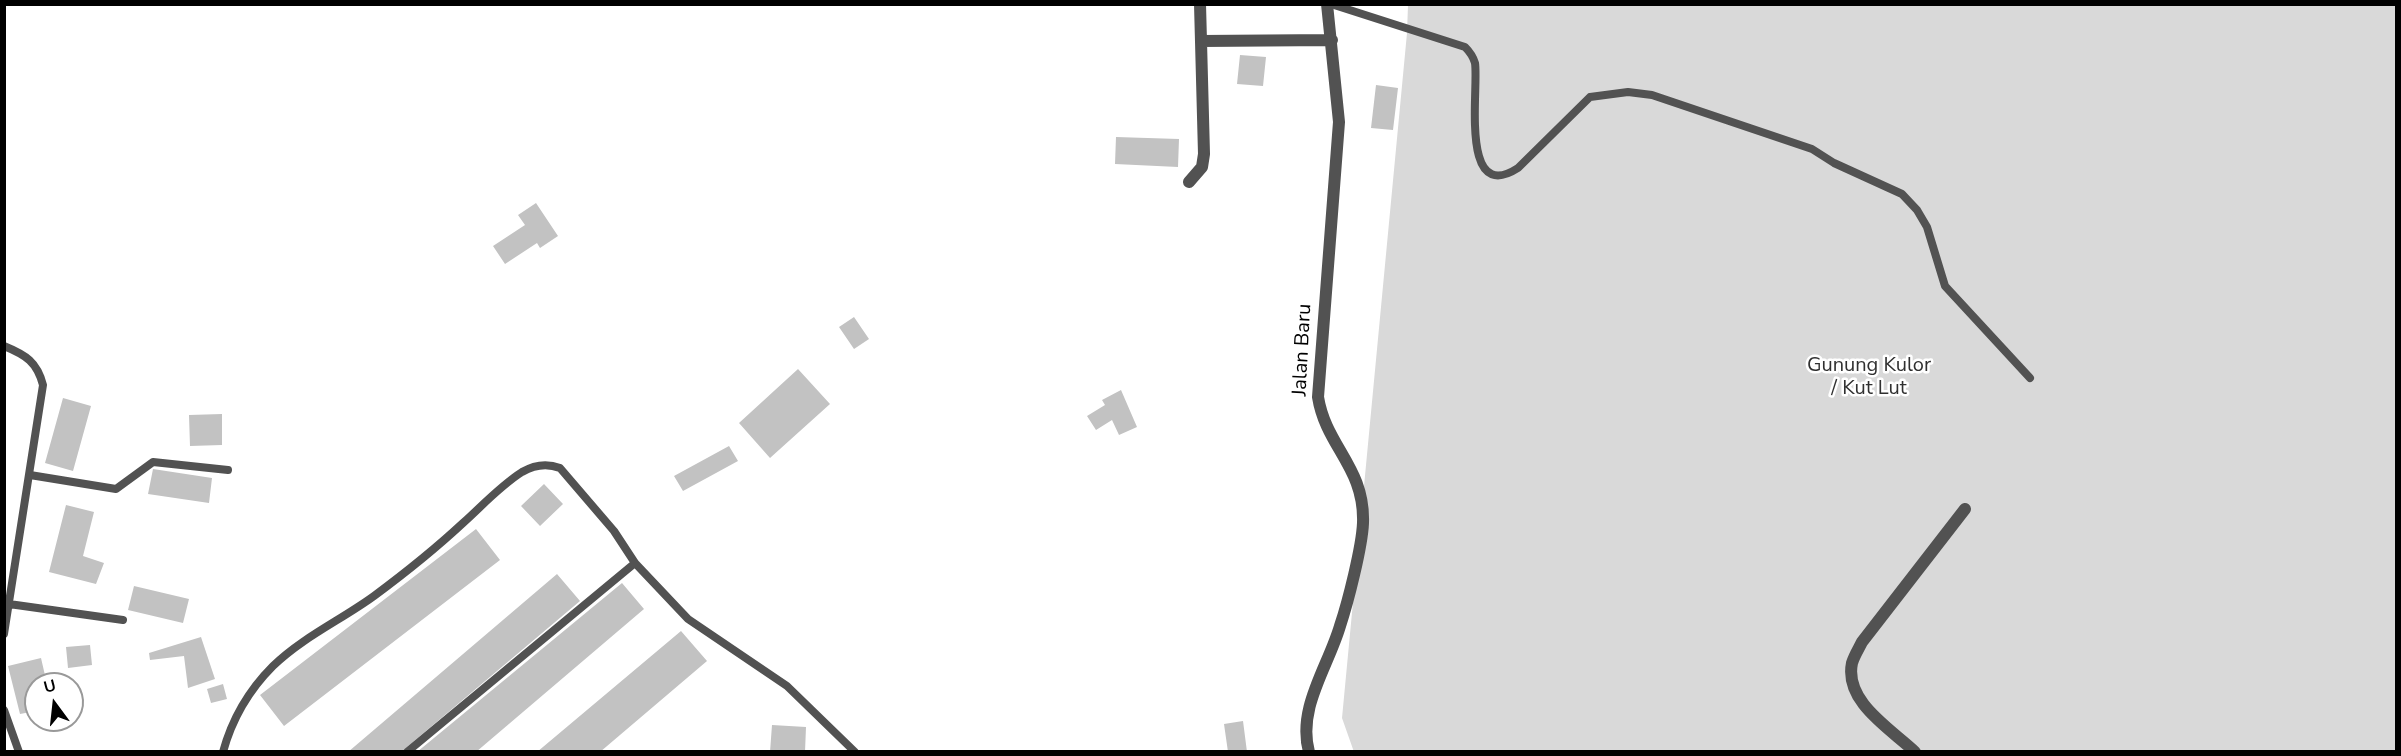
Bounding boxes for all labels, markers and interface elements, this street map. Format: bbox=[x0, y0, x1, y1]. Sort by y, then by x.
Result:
street label: Jalan Baru bbox=[1289, 303, 1317, 397]
park label: Gunung Kulor / Kut Lut bbox=[1807, 354, 1931, 401]
north arrow bbox=[24, 672, 84, 732]
text: U bbox=[41, 674, 58, 699]

